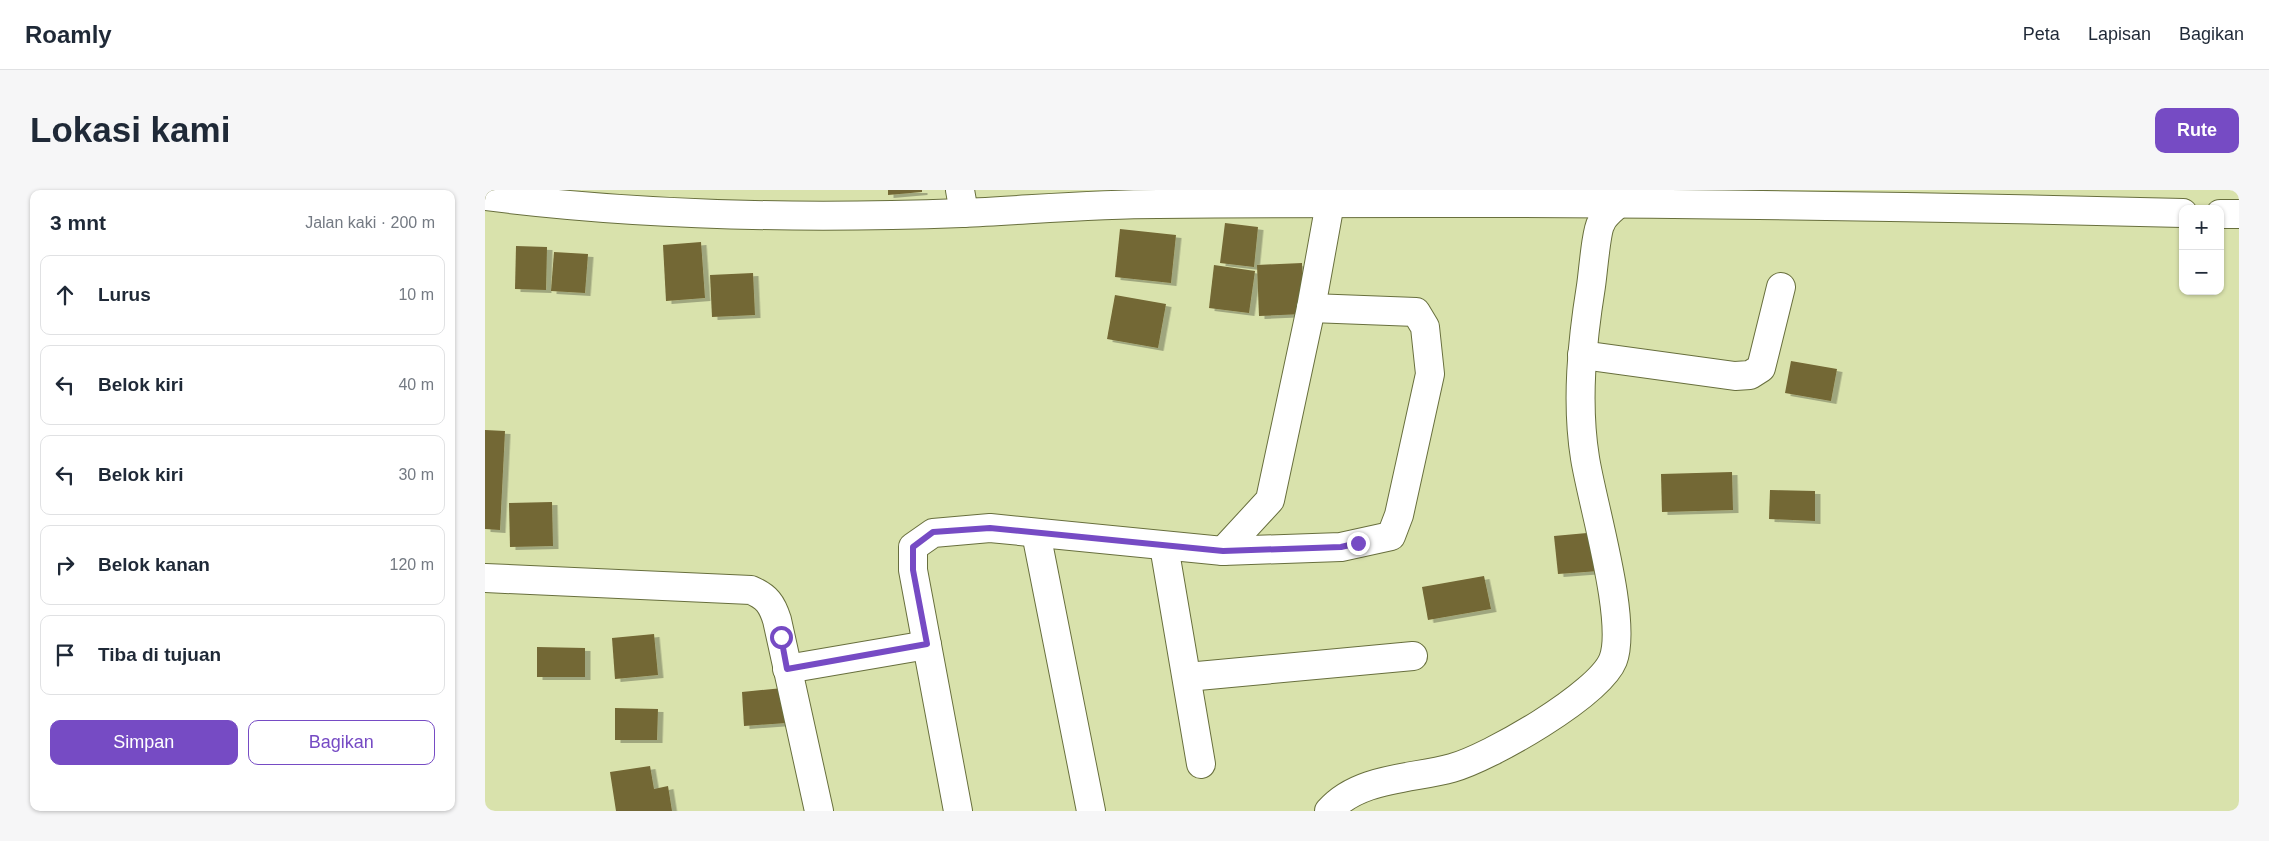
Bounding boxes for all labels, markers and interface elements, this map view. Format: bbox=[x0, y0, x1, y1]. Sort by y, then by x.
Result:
text: Roamly bbox=[25, 21, 112, 48]
text: Peta bbox=[2023, 24, 2060, 44]
text: Lapisan bbox=[2088, 24, 2151, 44]
text: Bagikan bbox=[2179, 24, 2244, 44]
button: Rute bbox=[2155, 108, 2239, 153]
text: Lokasi kami bbox=[30, 110, 230, 149]
map controls bbox=[2179, 205, 2224, 295]
button: + bbox=[2179, 205, 2224, 250]
text: 3 mnt bbox=[50, 211, 106, 234]
text: Jalan kaki · 200 m bbox=[305, 214, 435, 231]
button: − bbox=[2179, 250, 2224, 295]
icon: ahead bbox=[51, 281, 79, 309]
text: Lurus bbox=[98, 284, 151, 305]
text: 10 m bbox=[398, 286, 434, 303]
icon: left bbox=[51, 371, 79, 399]
text: Belok kiri bbox=[98, 374, 184, 395]
text: 40 m bbox=[398, 376, 434, 393]
icon: left bbox=[51, 461, 79, 489]
text: Belok kiri bbox=[98, 464, 184, 485]
text: 30 m bbox=[398, 466, 434, 483]
route end bbox=[1347, 532, 1370, 555]
icon: right bbox=[51, 551, 79, 579]
text: Belok kanan bbox=[98, 554, 210, 575]
text: 120 m bbox=[390, 556, 434, 573]
route start bbox=[770, 626, 793, 649]
icon: arrive bbox=[51, 641, 79, 669]
text: Tiba di tujuan bbox=[98, 644, 221, 665]
button: Simpan bbox=[50, 720, 238, 765]
button: Bagikan bbox=[248, 720, 435, 765]

